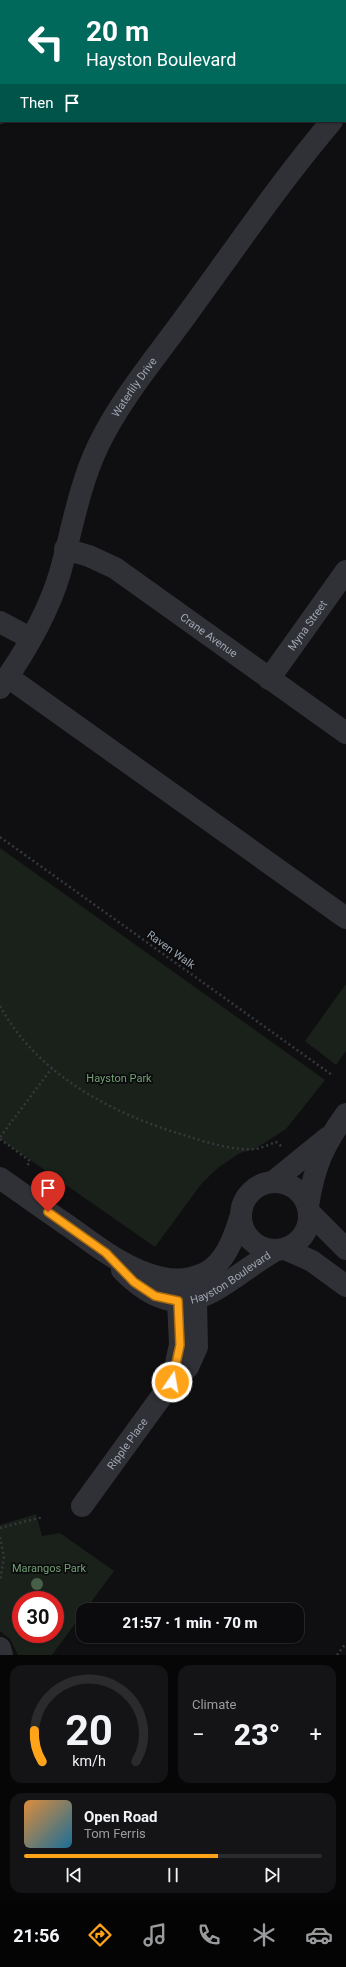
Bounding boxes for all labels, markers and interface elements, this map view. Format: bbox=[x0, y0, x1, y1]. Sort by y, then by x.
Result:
text: 20 m bbox=[86, 15, 149, 48]
icon: left bbox=[20, 16, 72, 68]
text: Hayston Boulevard bbox=[86, 49, 236, 70]
icon: arrive bbox=[61, 92, 83, 114]
text: Then bbox=[20, 94, 53, 112]
street label: Waterlily Drive bbox=[109, 355, 159, 419]
street label: Myna Street bbox=[285, 597, 330, 653]
street label: Crane Avenue bbox=[178, 610, 240, 660]
street label: Raven Walk bbox=[144, 928, 198, 972]
park label: Hayston Park bbox=[86, 1072, 152, 1085]
pin bbox=[31, 1171, 65, 1212]
icon: arrive bbox=[37, 1177, 59, 1199]
street label: Hayston Boulevard bbox=[189, 1249, 273, 1306]
position arrow bbox=[151, 1361, 193, 1403]
street label: Ripple Place bbox=[104, 1415, 150, 1472]
park label: Marangos Park bbox=[12, 1562, 87, 1575]
speed limit sign: 30 bbox=[12, 1591, 64, 1643]
text: 21:57 · 1 min · 70 m bbox=[122, 1614, 258, 1632]
text: Climate bbox=[192, 1697, 236, 1712]
text: 20 bbox=[65, 1706, 113, 1755]
text: 23° bbox=[234, 1717, 280, 1752]
text: − bbox=[192, 1722, 205, 1747]
text: + bbox=[310, 1722, 322, 1747]
text: km/h bbox=[72, 1753, 106, 1769]
text: Open Road bbox=[84, 1808, 158, 1826]
text: Tom Ferris bbox=[84, 1826, 146, 1841]
icon: previous bbox=[63, 1864, 85, 1886]
icon: pause bbox=[162, 1864, 184, 1886]
icon: next bbox=[261, 1864, 283, 1886]
icon: directions bbox=[86, 1921, 114, 1949]
icon: music bbox=[141, 1921, 169, 1949]
icon: phone bbox=[195, 1921, 223, 1949]
icon: climate bbox=[250, 1921, 278, 1949]
icon: car bbox=[305, 1921, 333, 1949]
text: 21:56 bbox=[13, 1925, 60, 1946]

